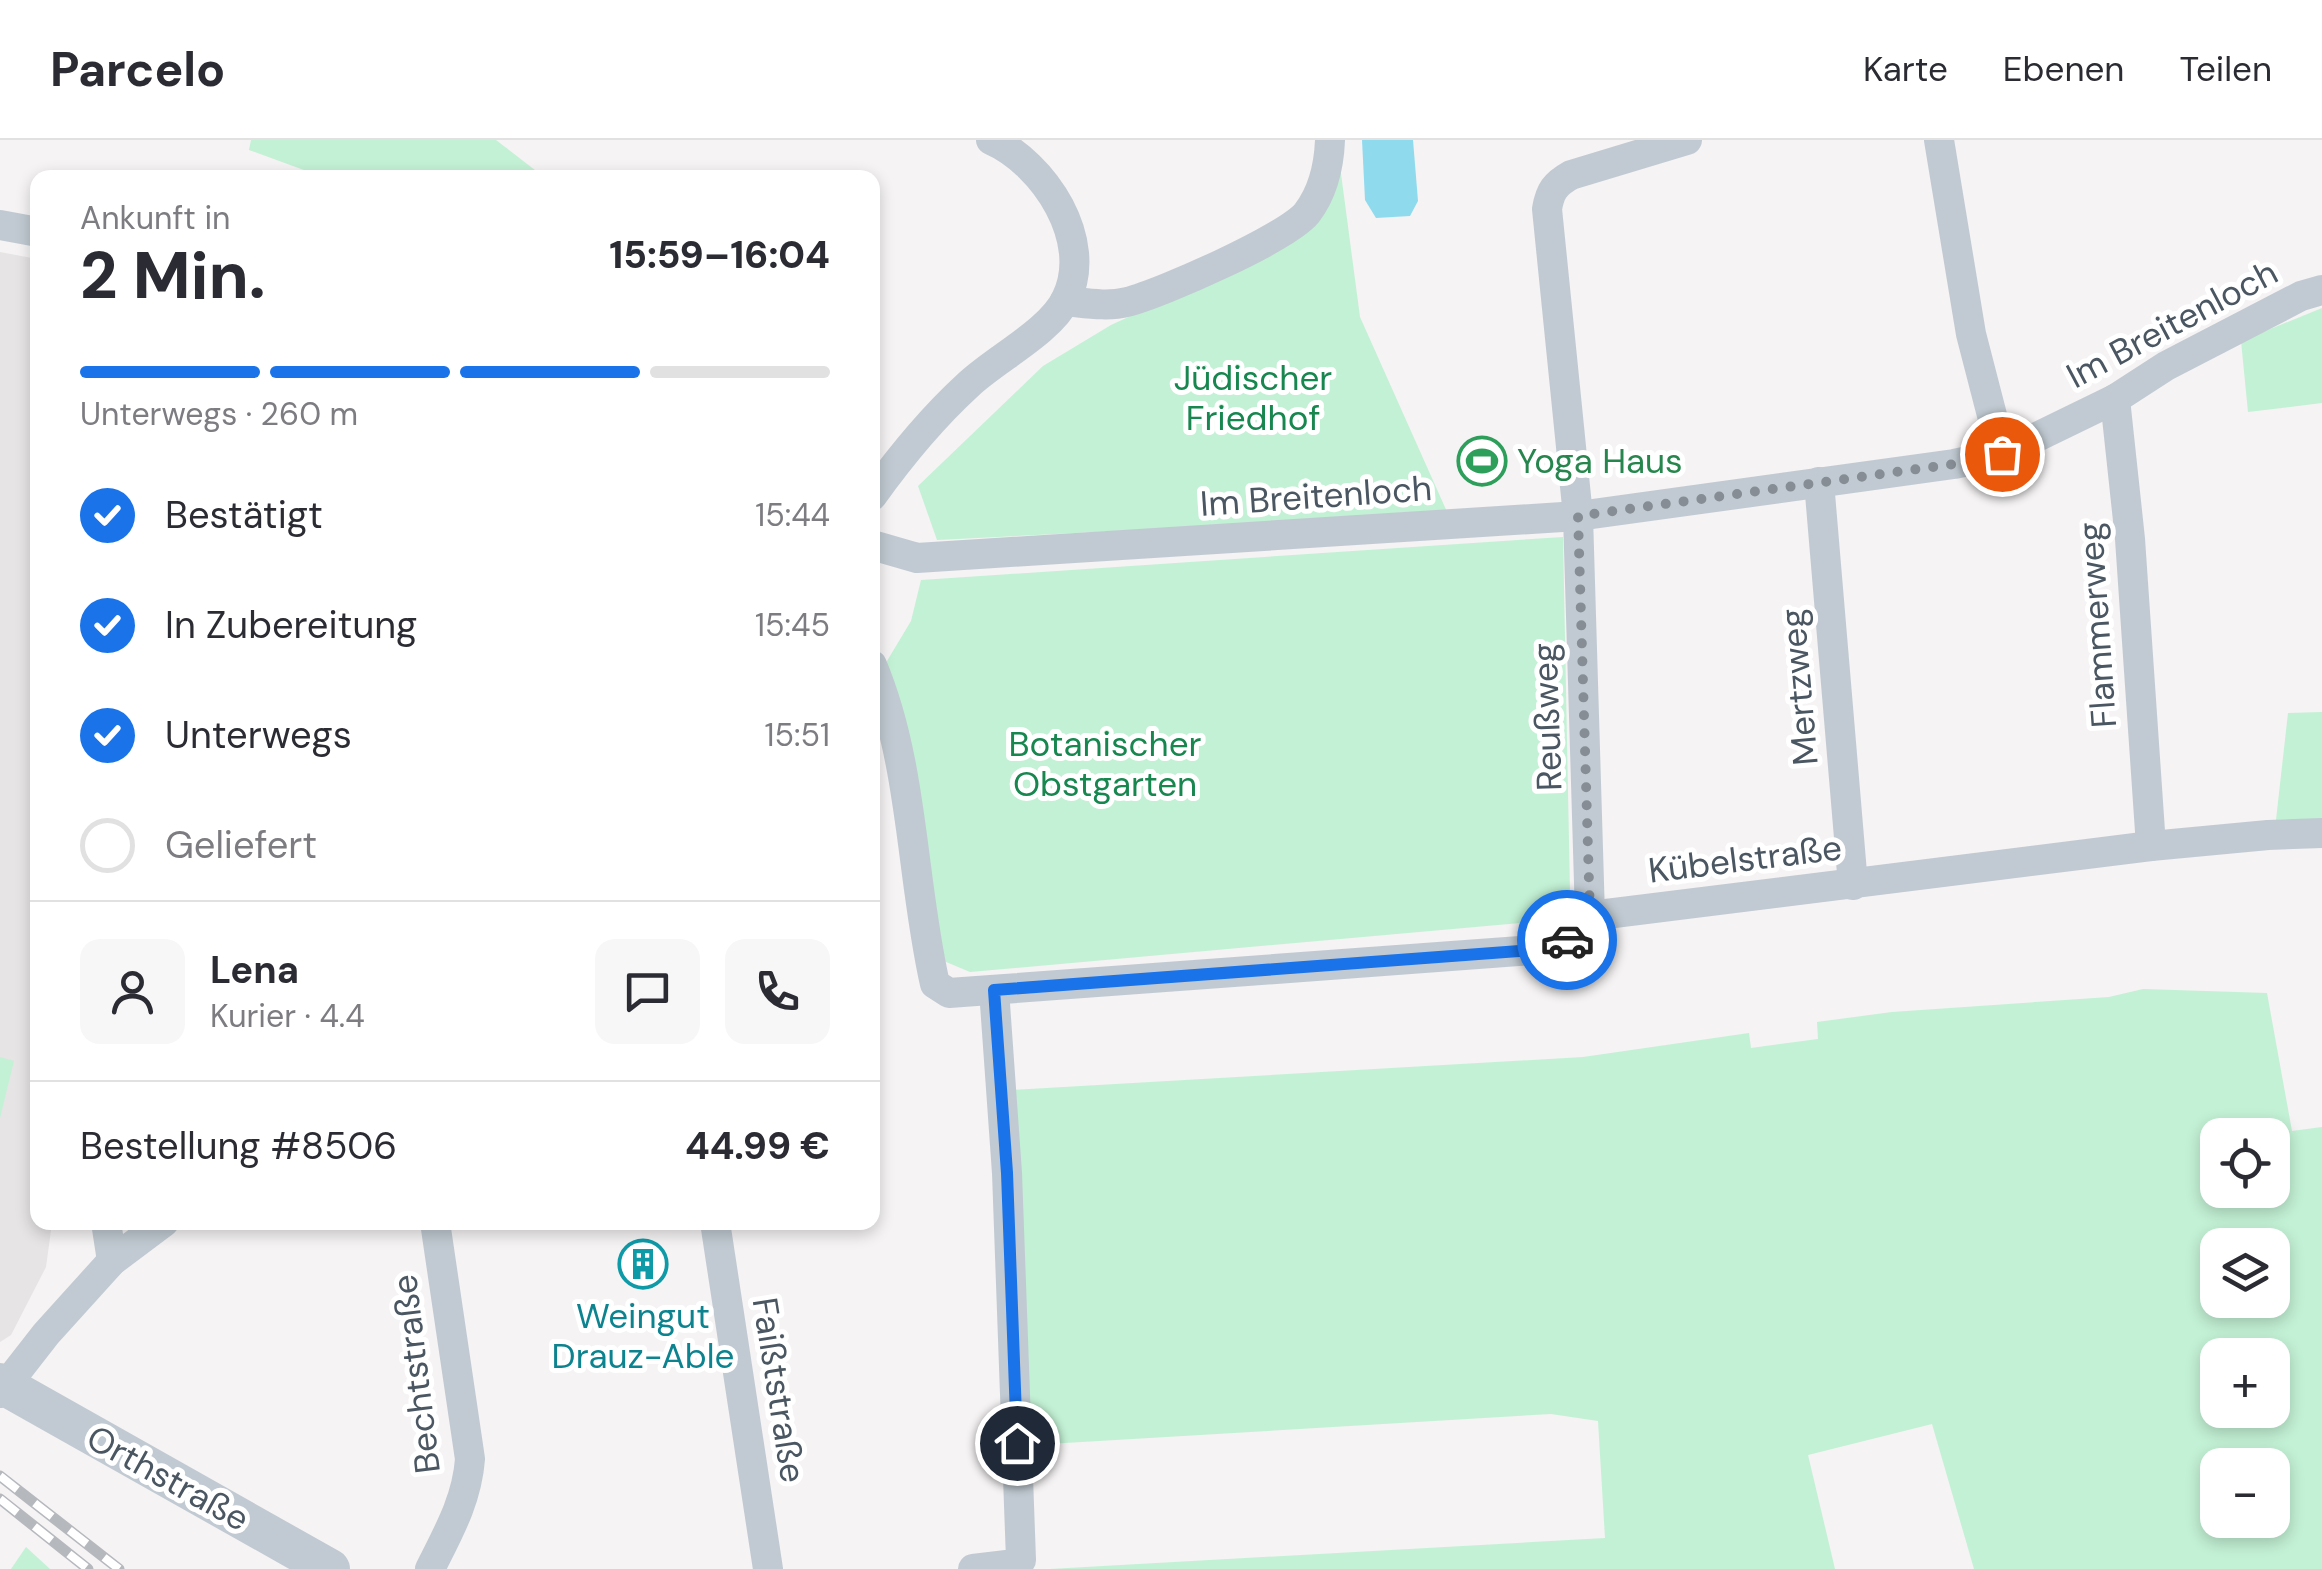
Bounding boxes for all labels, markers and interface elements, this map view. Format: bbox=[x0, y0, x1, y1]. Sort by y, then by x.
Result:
text: Parcelo bbox=[50, 38, 225, 101]
text: Karte bbox=[1863, 46, 1948, 92]
text: Ebenen bbox=[2003, 46, 2124, 92]
text: Teilen bbox=[2179, 46, 2272, 92]
text: Ankunft in bbox=[80, 197, 230, 239]
text: 15:59–16:04 bbox=[609, 230, 830, 280]
text: 2 Min. bbox=[80, 234, 266, 318]
street label: Im Breitenloch bbox=[2059, 249, 2285, 399]
park label: Jüdischer Friedhof bbox=[1174, 355, 1332, 441]
text: Unterwegs · 260 m bbox=[80, 393, 358, 435]
pin bbox=[1960, 412, 2045, 497]
icon: bag bbox=[1975, 427, 2030, 482]
sports icon: Yoga Haus bbox=[1456, 435, 1508, 487]
place label: Yoga Haus bbox=[1517, 438, 1683, 484]
street label: Im Breitenloch bbox=[1199, 465, 1433, 527]
icon: check bbox=[80, 488, 135, 543]
text: Bestätigt bbox=[165, 490, 323, 540]
text: 15:44 bbox=[755, 494, 830, 536]
street label: Flammerweg bbox=[2067, 521, 2127, 729]
icon: check bbox=[80, 598, 135, 653]
text: In Zubereitung bbox=[165, 600, 417, 650]
text: 15:45 bbox=[755, 604, 830, 646]
street label: Mertzweg bbox=[1769, 607, 1829, 767]
street label: Reußweg bbox=[1521, 642, 1573, 792]
icon: check bbox=[80, 708, 135, 763]
text: Unterwegs bbox=[165, 710, 352, 760]
text: 15:51 bbox=[765, 714, 830, 756]
park label: Botanischer Obstgarten bbox=[1009, 721, 1202, 807]
text: Geliefert bbox=[165, 820, 317, 870]
street label: Kübelstraße bbox=[1646, 824, 1844, 894]
courier bbox=[1517, 890, 1617, 990]
icon: car bbox=[1540, 913, 1595, 968]
button: person bbox=[80, 939, 185, 1044]
button: chat bbox=[595, 939, 700, 1044]
button: phone bbox=[725, 939, 830, 1044]
text: Lena bbox=[210, 945, 299, 995]
text: Kurier · 4.4 bbox=[210, 995, 365, 1037]
map controls bbox=[2200, 1118, 2290, 1538]
button: locate bbox=[2200, 1118, 2290, 1208]
text: Bestellung #8506 bbox=[80, 1121, 397, 1171]
text: 44.99 € bbox=[685, 1121, 830, 1171]
button: layers bbox=[2200, 1228, 2290, 1318]
building icon: Weingut Drauz-Able bbox=[617, 1238, 669, 1290]
street label: Bechtstraße bbox=[381, 1272, 451, 1476]
place label: Weingut Drauz-Able bbox=[552, 1293, 734, 1379]
street label: Faißtstraße bbox=[742, 1294, 816, 1486]
button: + bbox=[2200, 1338, 2290, 1428]
pin bbox=[975, 1401, 1060, 1486]
street label: Orthstraße bbox=[79, 1415, 257, 1541]
icon: home bbox=[990, 1416, 1045, 1471]
button: − bbox=[2200, 1448, 2290, 1538]

